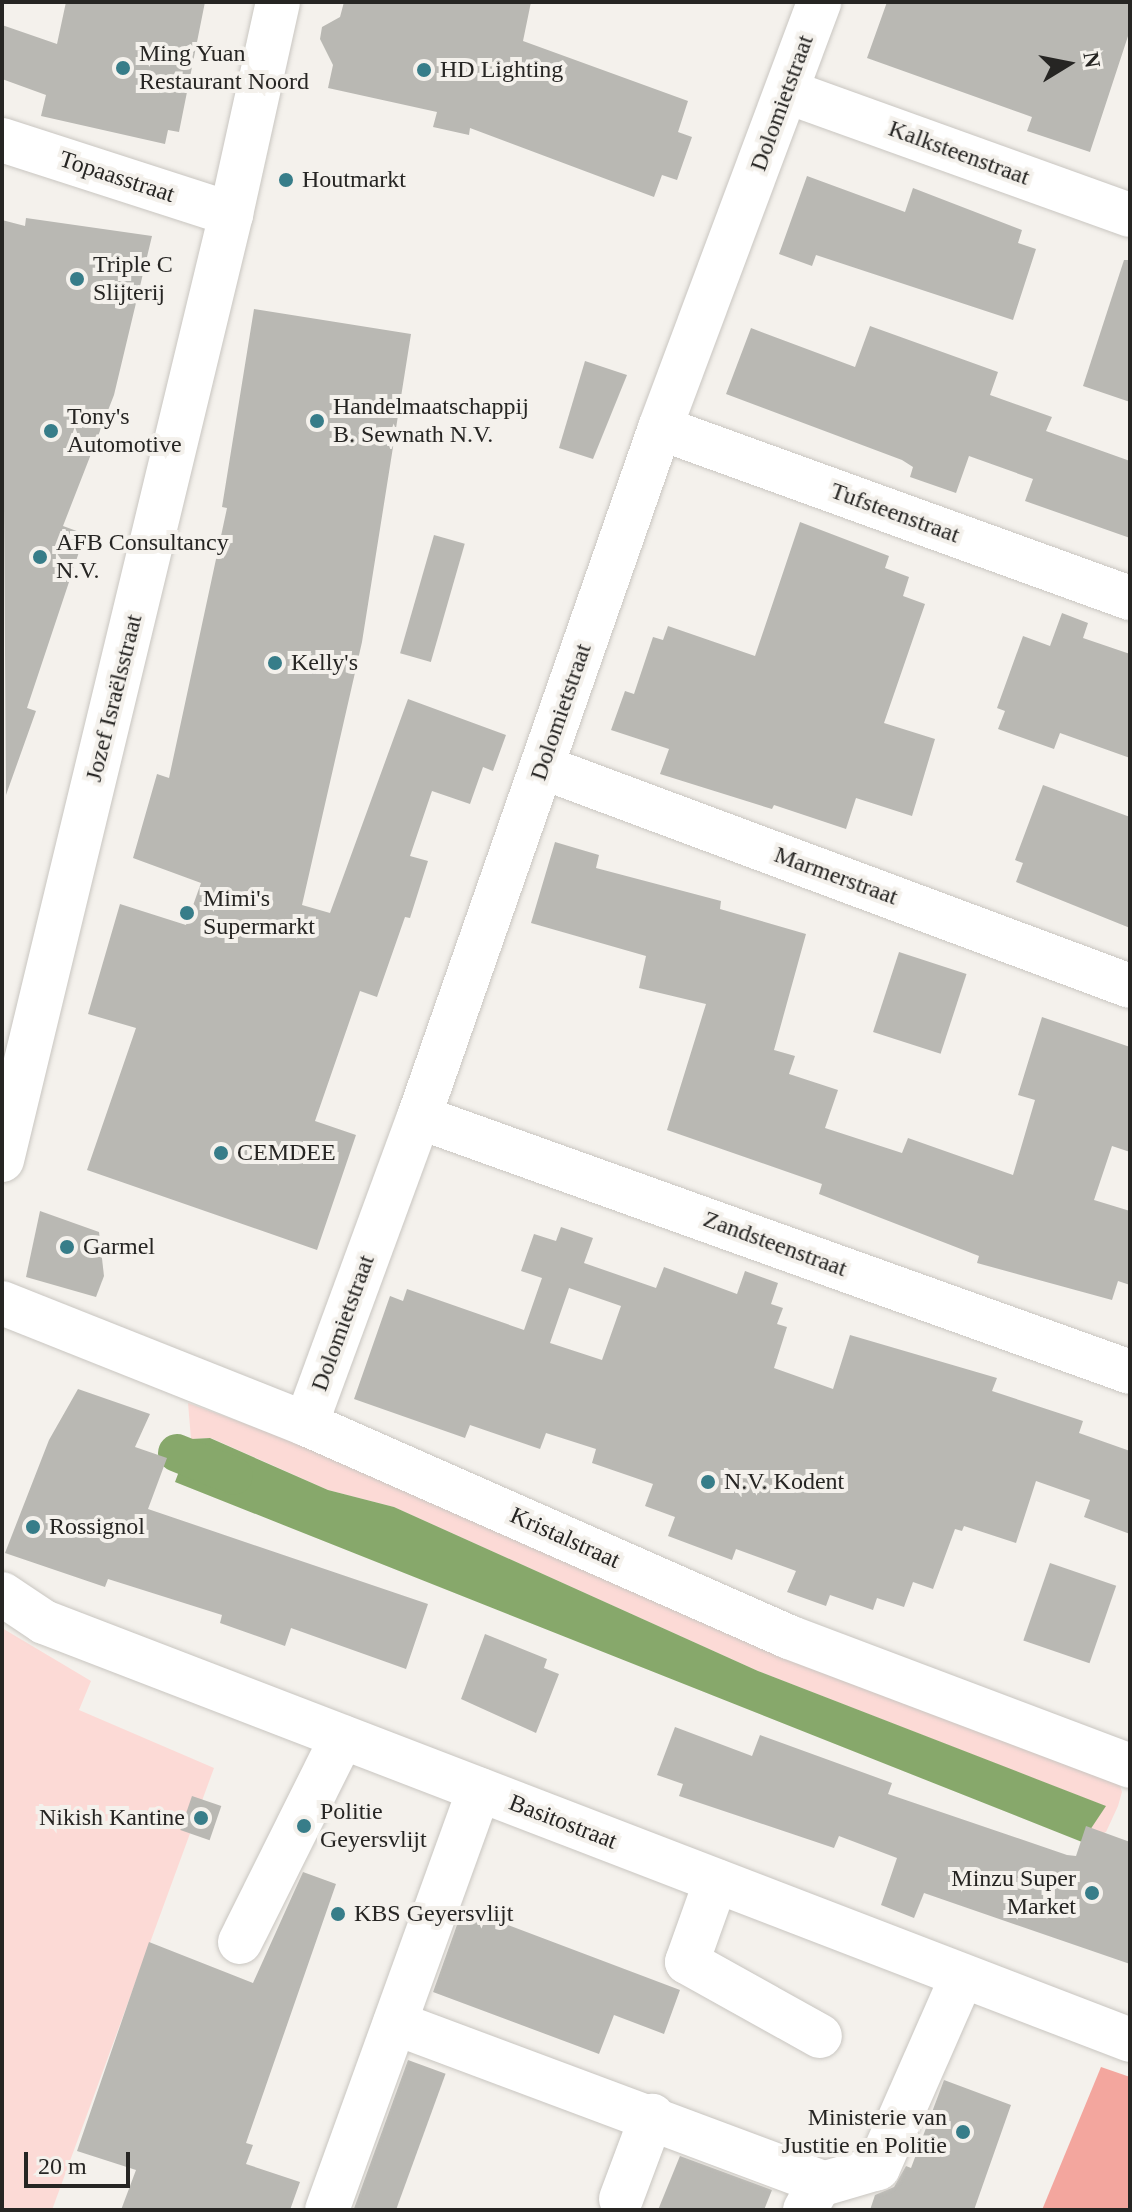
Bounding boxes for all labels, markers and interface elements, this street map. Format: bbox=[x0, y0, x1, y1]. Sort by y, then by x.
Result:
street label: Dolomietstraat bbox=[740, 20, 824, 186]
north arrow bbox=[1028, 24, 1108, 104]
place label: Ming Yuan Restaurant Noord bbox=[139, 40, 336, 96]
text: N bbox=[1078, 50, 1106, 70]
place label: HD Lighting bbox=[440, 56, 571, 84]
marker: Ming Yuan Restaurant Noord bbox=[114, 59, 132, 77]
marker: HD Lighting bbox=[415, 61, 433, 79]
street label: Kalksteenstraat bbox=[873, 110, 1045, 196]
street label: Topaasstraat bbox=[44, 141, 190, 213]
place label: Houtmarkt bbox=[302, 166, 424, 194]
marker: Houtmarkt bbox=[277, 171, 295, 189]
place label: Triple C Slijterij bbox=[93, 251, 178, 307]
marker: Triple C Slijterij bbox=[68, 270, 86, 288]
place label: Handelmaatschappij B. Sewnath N.V. bbox=[333, 393, 566, 449]
place label: Tony's Automotive bbox=[67, 403, 197, 459]
marker: Handelmaatschappij B. Sewnath N.V. bbox=[308, 412, 326, 430]
marker: Tony's Automotive bbox=[42, 422, 60, 440]
street label: Tufsteenstraat bbox=[815, 472, 975, 554]
place label: AFB Consultancy N.V. bbox=[56, 529, 243, 585]
marker: AFB Consultancy N.V. bbox=[31, 548, 49, 566]
street label: Jozef Israëlsstraat bbox=[76, 597, 152, 799]
street label: Dolomietstraat bbox=[520, 628, 602, 796]
place label: Kelly's bbox=[291, 649, 363, 677]
marker: Kelly's bbox=[266, 654, 284, 672]
street label: Marmerstraat bbox=[760, 837, 912, 915]
place label: Mimi's Supermarkt bbox=[203, 885, 336, 941]
marker: Mimi's Supermarkt bbox=[178, 904, 196, 922]
place label: CEMDEE bbox=[237, 1139, 331, 1167]
marker: CEMDEE bbox=[212, 1144, 230, 1162]
street label: Zandsteenstraat bbox=[685, 1199, 865, 1289]
place label: Garmel bbox=[83, 1233, 165, 1261]
marker: Garmel bbox=[58, 1238, 76, 1256]
street label: Dolomietstraat bbox=[301, 1240, 385, 1406]
place label: N.V. Kodent bbox=[724, 1468, 852, 1496]
marker: N.V. Kodent bbox=[699, 1473, 717, 1491]
street label: Kristalstraat bbox=[498, 1497, 632, 1579]
place label: Rossignol bbox=[49, 1513, 157, 1541]
marker: Rossignol bbox=[24, 1518, 42, 1536]
street label: Basitostraat bbox=[495, 1785, 631, 1859]
place label: Politie Geyersvlijt bbox=[320, 1798, 437, 1854]
place label: Nikish Kantine bbox=[23, 1804, 185, 1832]
marker: Nikish Kantine bbox=[192, 1809, 210, 1827]
marker: Politie Geyersvlijt bbox=[295, 1817, 313, 1835]
place label: Minzu Super Market bbox=[938, 1865, 1076, 1921]
marker: Minzu Super Market bbox=[1083, 1884, 1101, 1902]
place label: KBS Geyersvlijt bbox=[354, 1900, 522, 1928]
marker: KBS Geyersvlijt bbox=[329, 1905, 347, 1923]
place label: Ministerie van Justitie en Politie bbox=[754, 2104, 947, 2160]
marker: Ministerie van Justitie en Politie bbox=[954, 2123, 972, 2141]
scale bar bbox=[28, 2136, 134, 2186]
text: 20 m bbox=[38, 2153, 87, 2179]

